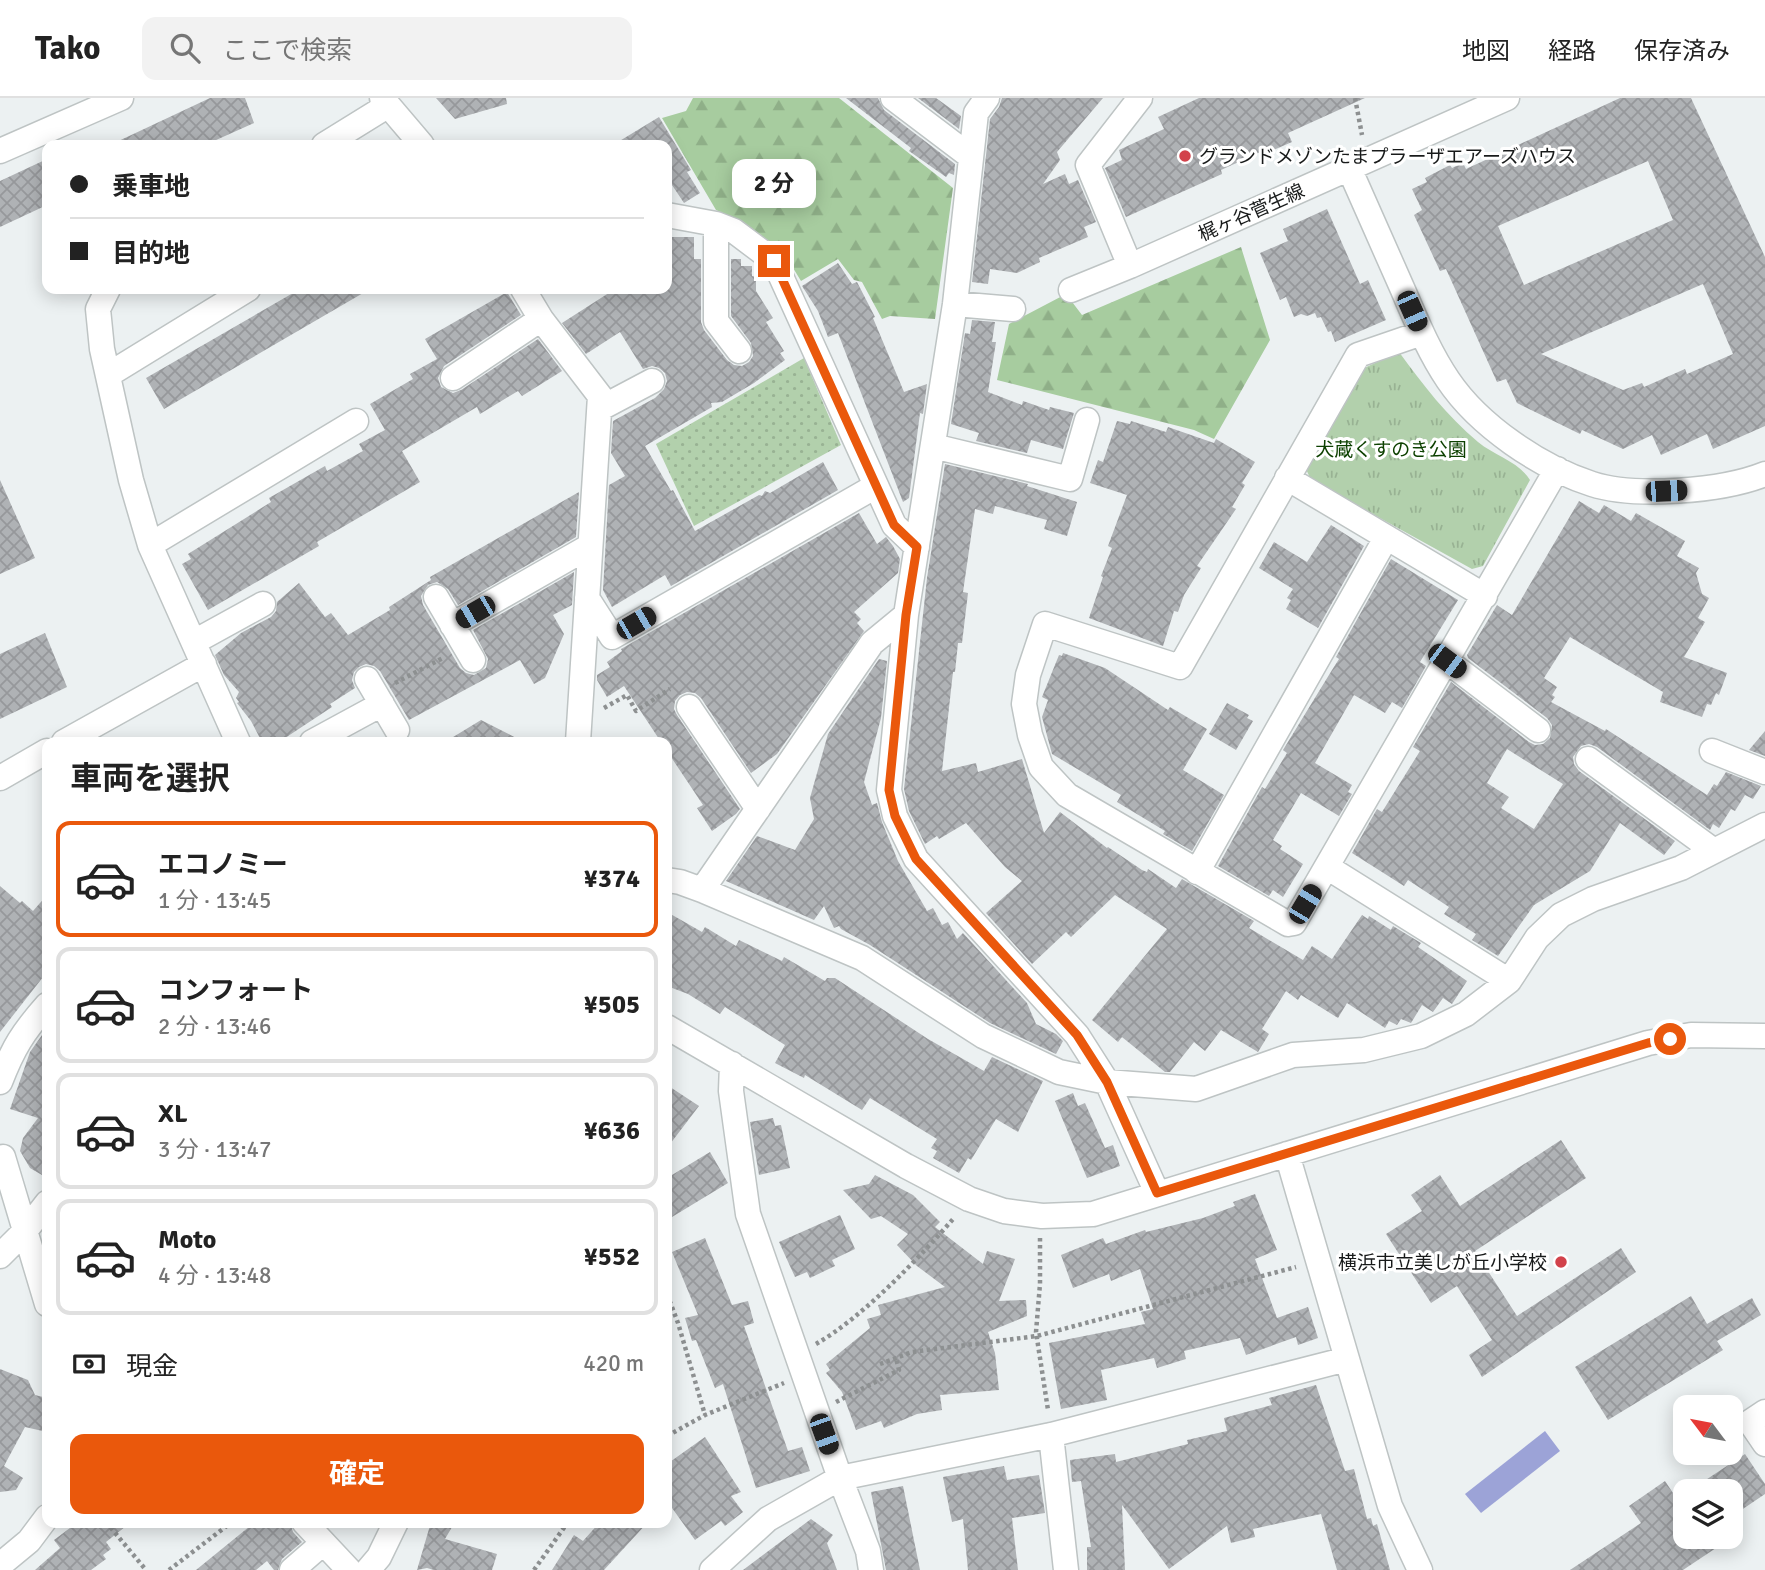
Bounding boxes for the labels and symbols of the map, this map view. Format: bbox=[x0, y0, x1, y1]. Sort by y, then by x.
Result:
place label: グランドメゾンたまプラーザエアーズハウス bbox=[1199, 145, 1576, 169]
marker: グランドメゾンたまプラーザエアーズハウス bbox=[1177, 148, 1193, 164]
callout: 2 分 bbox=[732, 159, 816, 208]
street label: 梶ヶ谷菅生線 bbox=[1194, 179, 1308, 247]
route end bbox=[758, 245, 790, 277]
car bbox=[1394, 288, 1431, 334]
park label: 犬蔵くすのき公園 bbox=[1315, 438, 1467, 462]
car bbox=[1645, 480, 1688, 502]
car bbox=[452, 592, 499, 632]
car bbox=[613, 603, 660, 643]
car bbox=[1424, 640, 1471, 682]
car bbox=[1286, 881, 1325, 927]
route start bbox=[1654, 1023, 1686, 1055]
place label: 横浜市立美しが丘小学校 bbox=[1338, 1251, 1547, 1275]
marker: 横浜市立美しが丘小学校 bbox=[1553, 1254, 1569, 1270]
north arrow bbox=[1673, 1395, 1743, 1465]
car bbox=[807, 1411, 842, 1457]

